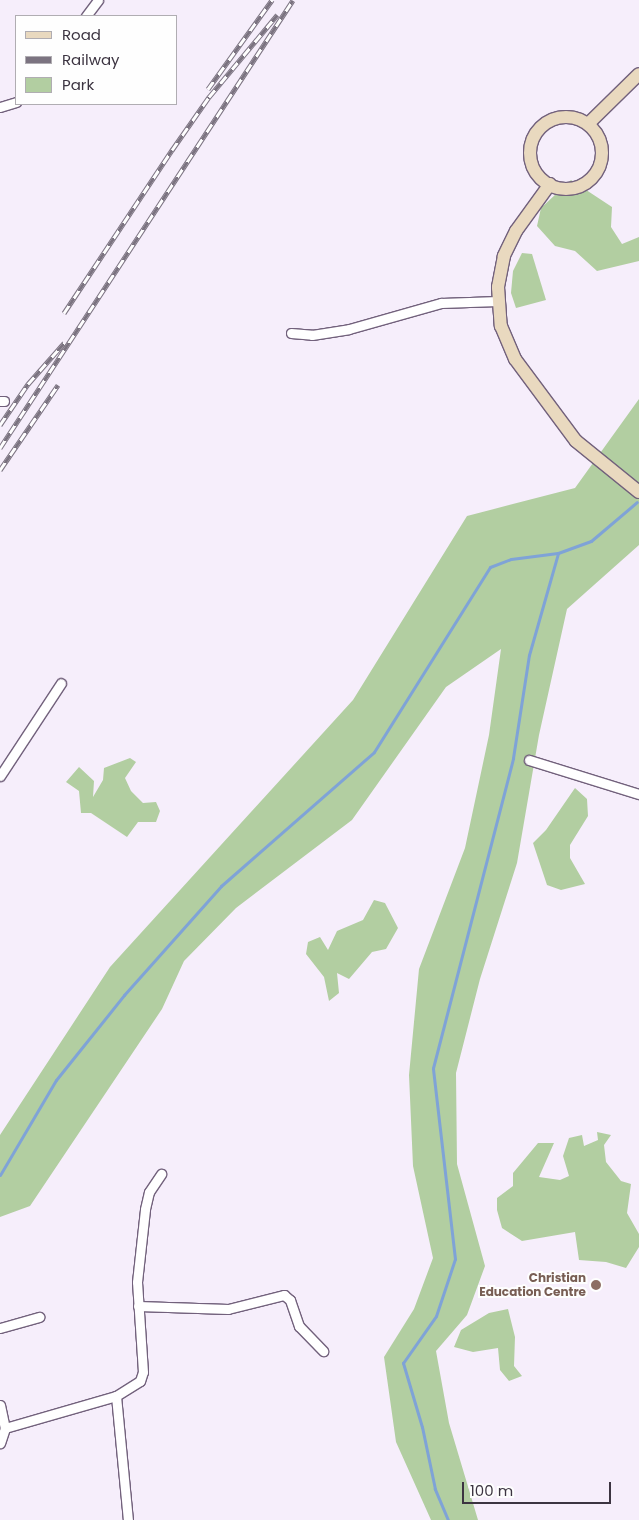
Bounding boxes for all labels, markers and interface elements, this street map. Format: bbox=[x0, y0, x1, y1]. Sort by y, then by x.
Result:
legend bbox=[15, 15, 178, 105]
text: Road bbox=[62, 24, 101, 45]
text: Railway bbox=[62, 49, 120, 70]
text: Park bbox=[62, 74, 94, 95]
place label: Christian Education Centre bbox=[479, 1271, 586, 1299]
marker: Christian Education Centre bbox=[590, 1279, 602, 1291]
scale bar bbox=[464, 1472, 613, 1504]
text: 100 m bbox=[470, 1480, 513, 1501]

